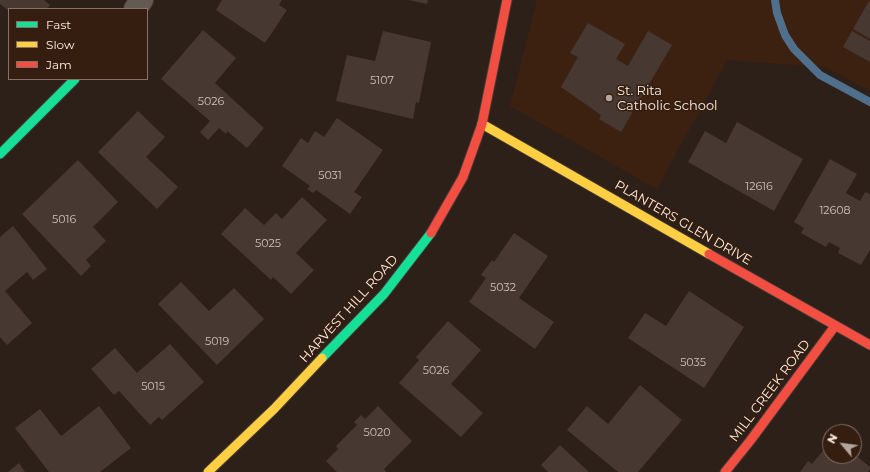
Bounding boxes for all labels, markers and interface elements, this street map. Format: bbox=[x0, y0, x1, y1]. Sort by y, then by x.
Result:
legend bbox=[8, 8, 148, 80]
text: Fast bbox=[46, 17, 71, 32]
text: Slow bbox=[46, 37, 75, 52]
text: Jam bbox=[46, 57, 72, 72]
house number: 5107 bbox=[370, 74, 394, 88]
place label: St. Rita Catholic School bbox=[617, 83, 718, 114]
marker: St. Rita Catholic School bbox=[604, 93, 614, 103]
house number: 5026 bbox=[198, 95, 224, 109]
house number: 5031 bbox=[318, 169, 342, 183]
street label: PLANTERS GLEN DRIVE bbox=[612, 177, 754, 269]
house number: 12616 bbox=[745, 180, 773, 194]
house number: 12608 bbox=[819, 204, 851, 218]
house number: 5016 bbox=[52, 213, 76, 227]
house number: 5025 bbox=[255, 237, 281, 251]
street label: HARVEST HILL ROAD bbox=[297, 252, 401, 366]
house number: 5032 bbox=[490, 281, 516, 295]
house number: 5019 bbox=[205, 335, 229, 349]
street label: MILL CREEK ROAD bbox=[726, 337, 814, 445]
house number: 5035 bbox=[680, 356, 706, 370]
house number: 5026 bbox=[423, 364, 449, 378]
house number: 5015 bbox=[141, 380, 165, 394]
north arrow bbox=[822, 424, 862, 464]
house number: 5020 bbox=[363, 426, 391, 440]
text: N bbox=[824, 431, 841, 446]

